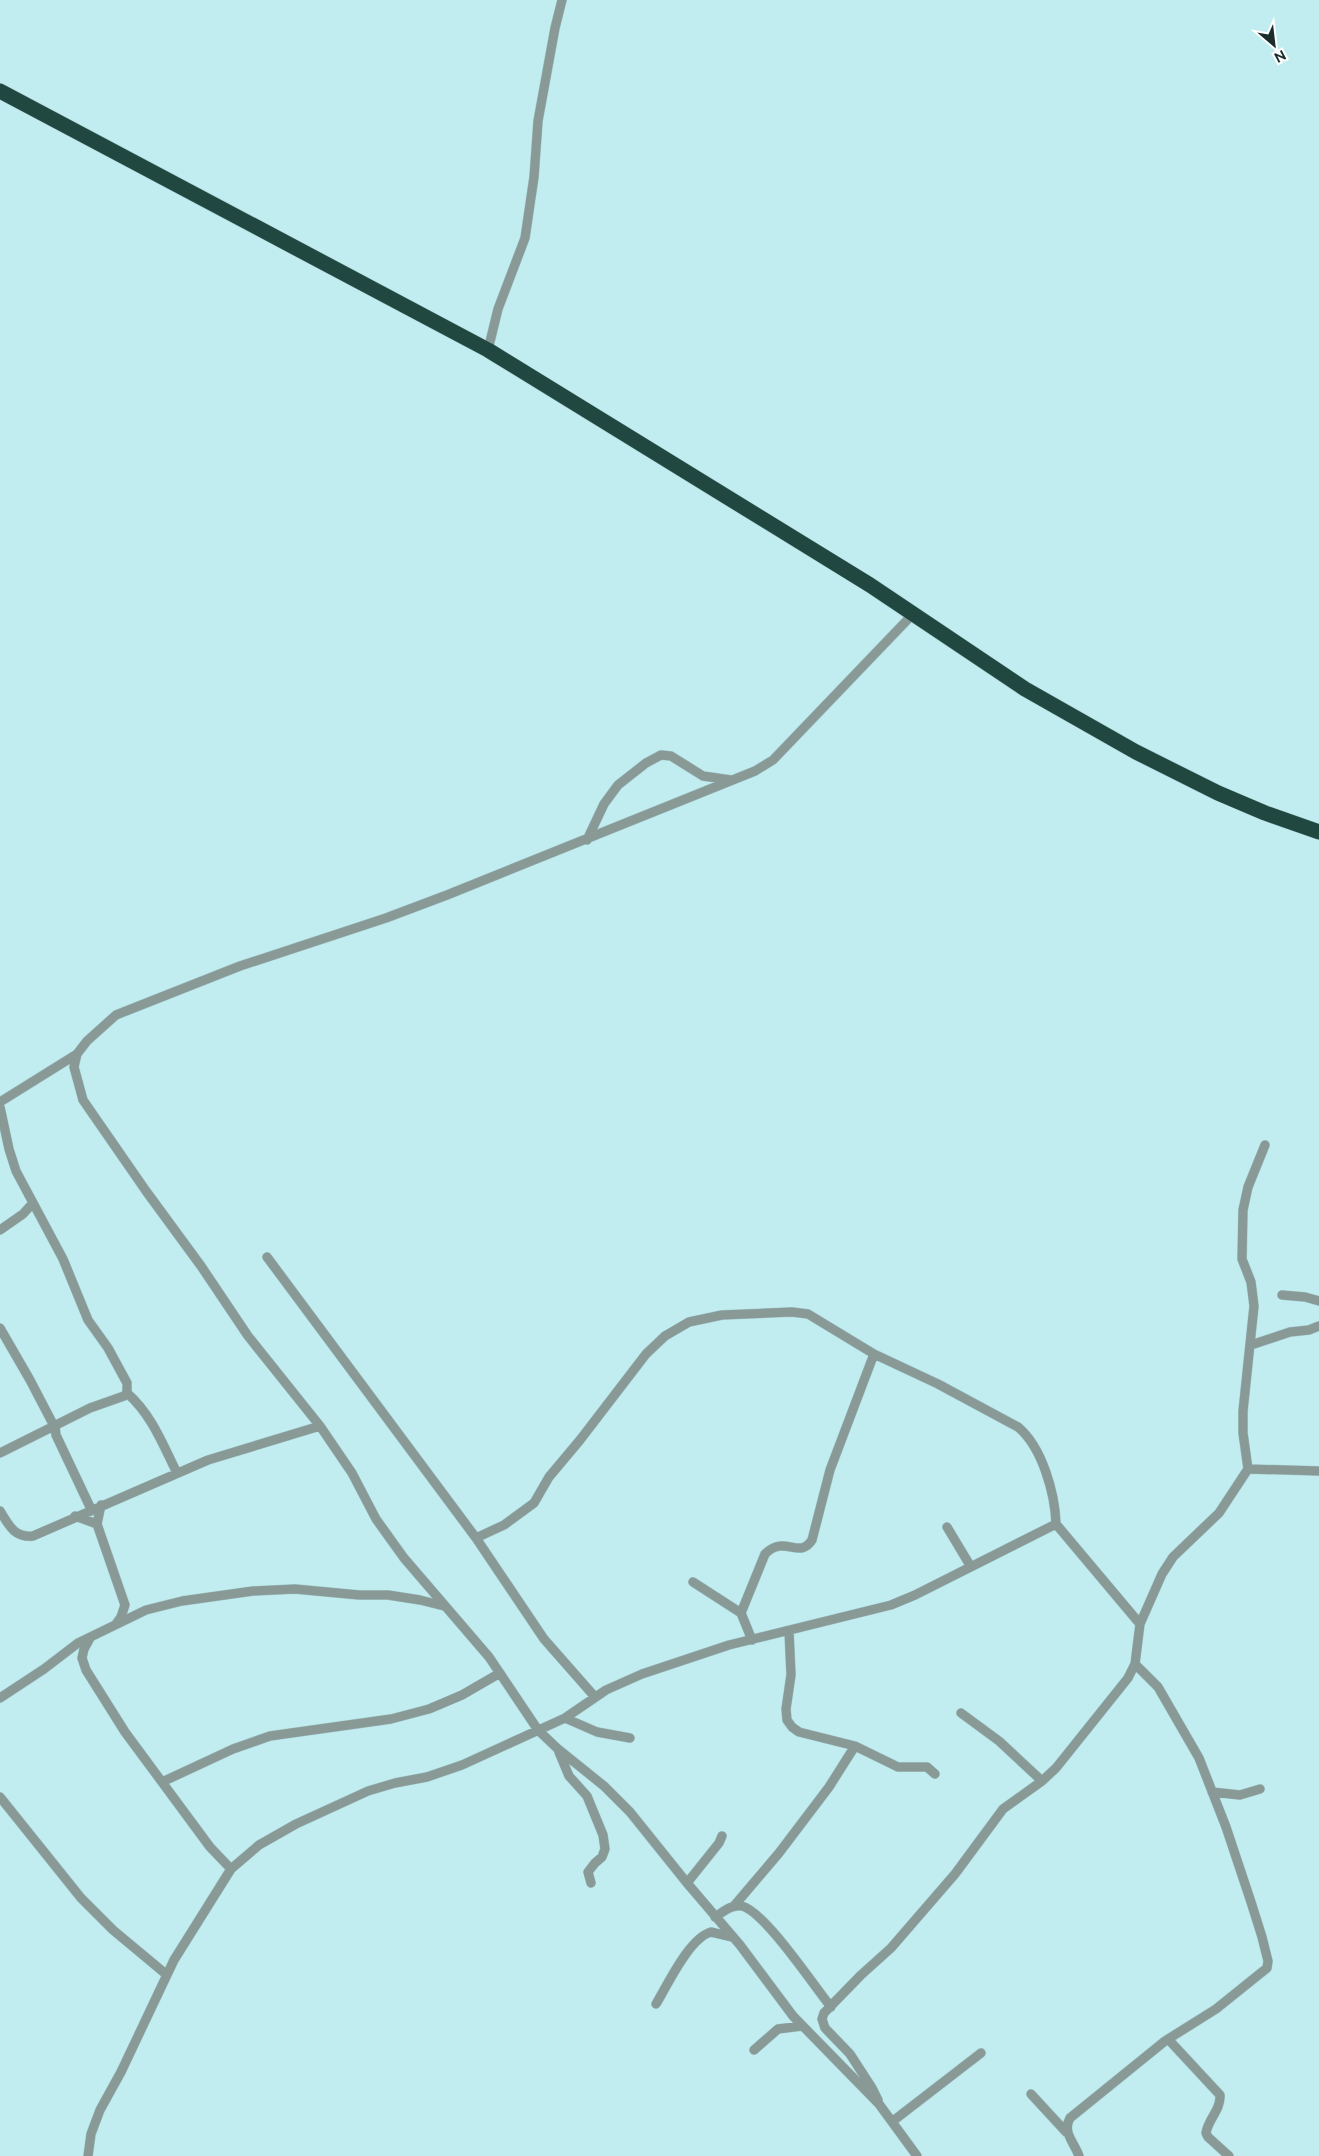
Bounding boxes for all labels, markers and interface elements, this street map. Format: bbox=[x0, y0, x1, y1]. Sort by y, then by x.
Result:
north arrow bbox=[1249, 20, 1299, 70]
text: N bbox=[1272, 47, 1289, 66]

